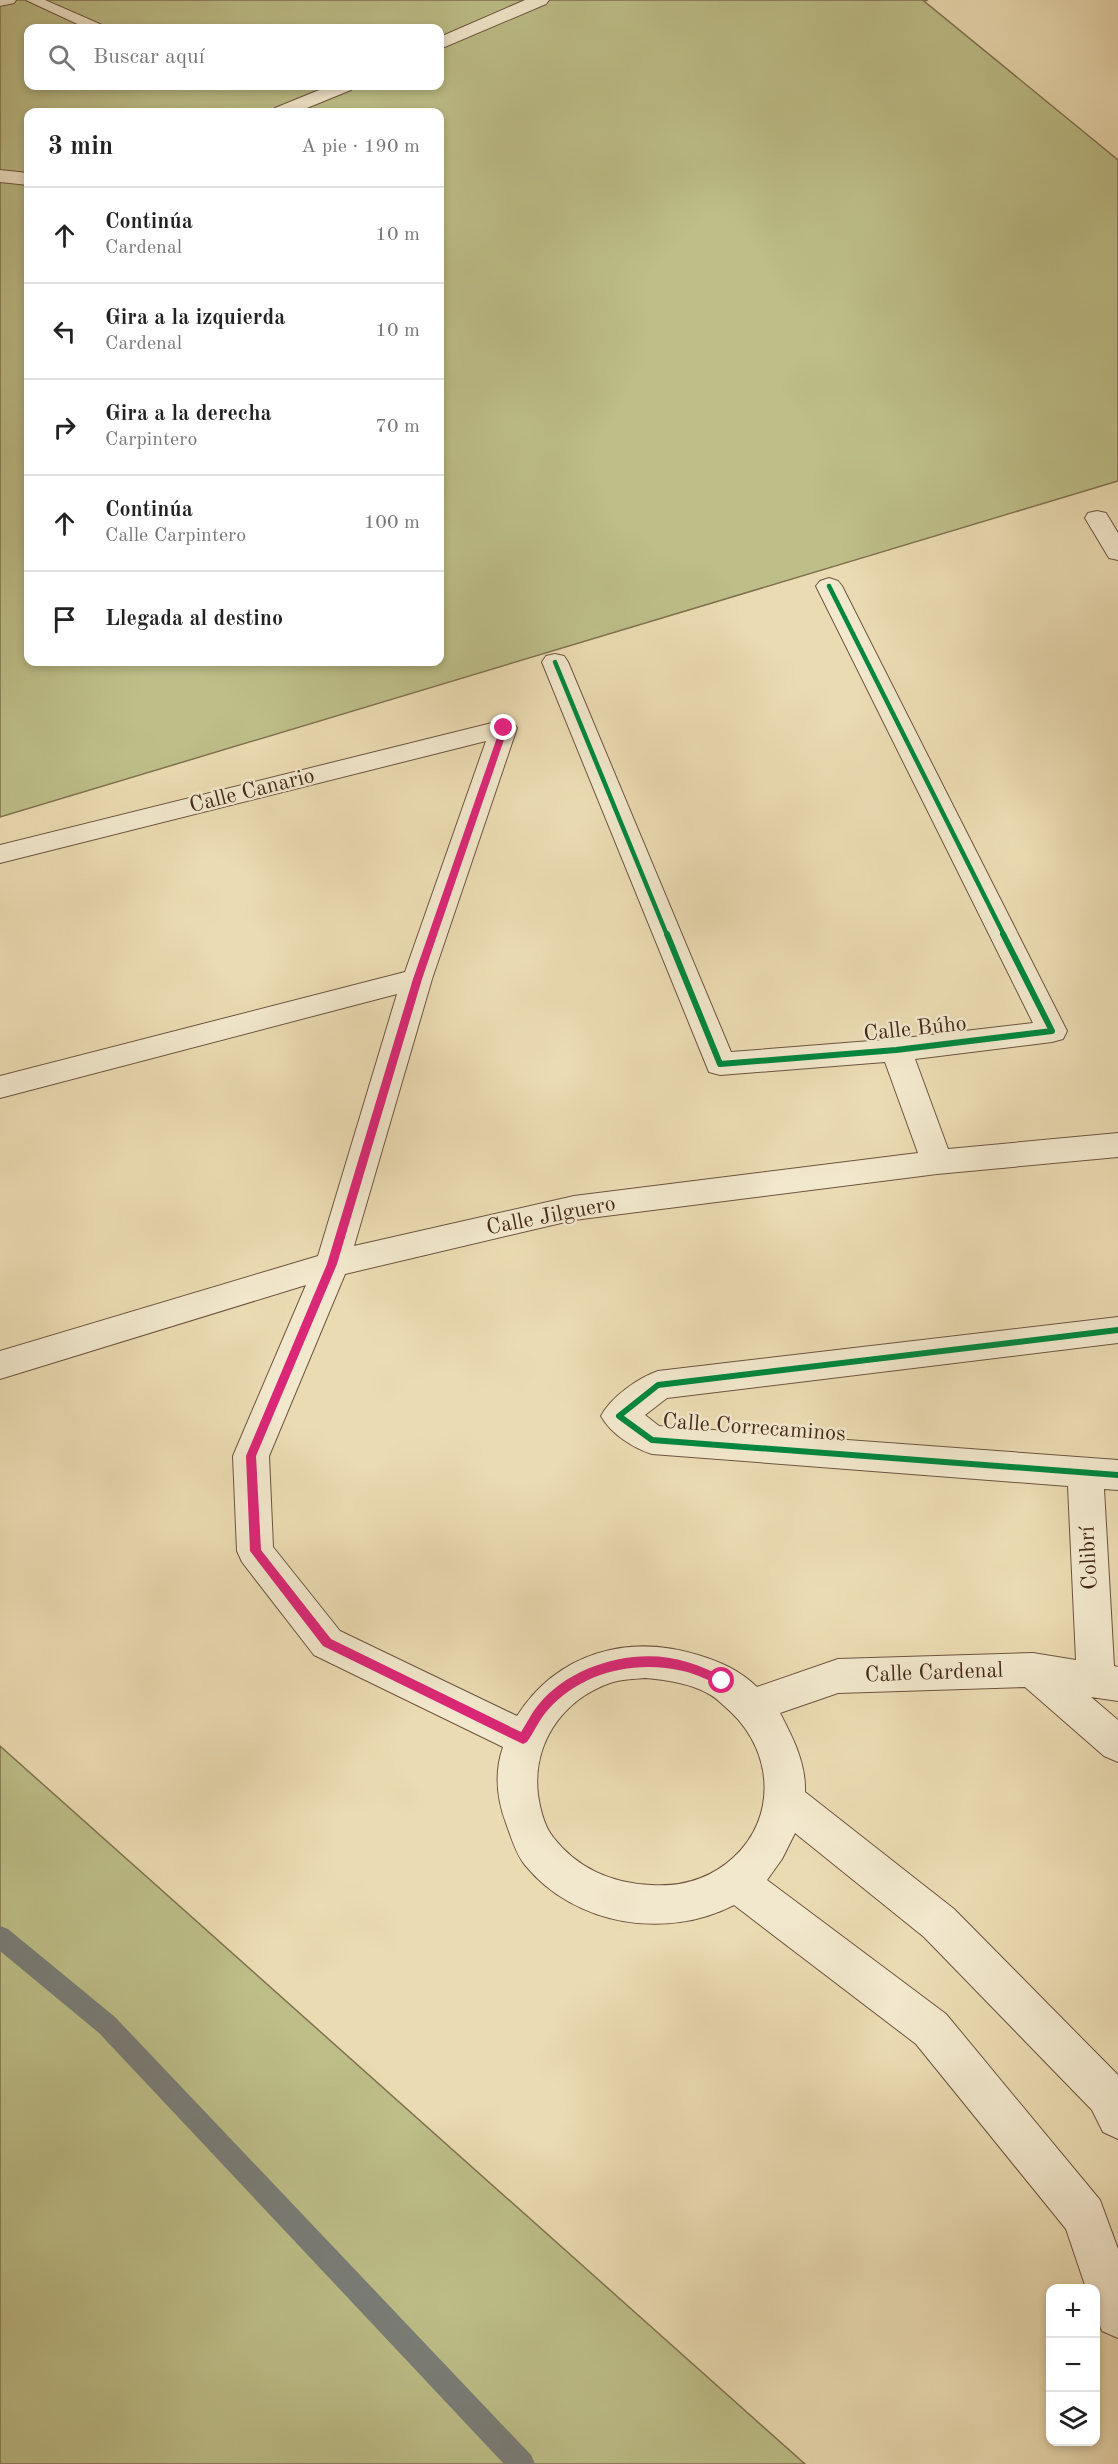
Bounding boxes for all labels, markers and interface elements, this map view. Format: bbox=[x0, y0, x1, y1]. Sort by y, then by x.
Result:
search box bbox=[24, 24, 444, 90]
icon: search bbox=[45, 41, 78, 74]
text: Buscar aquí bbox=[93, 46, 205, 68]
text: 3 min bbox=[48, 134, 113, 160]
text: A pie · 190 m bbox=[301, 137, 420, 157]
text: Continúa bbox=[105, 211, 193, 233]
icon: ahead bbox=[48, 219, 81, 252]
text: 10 m bbox=[375, 225, 420, 245]
text: Cardenal bbox=[105, 238, 182, 258]
text: Gira a la izquierda bbox=[105, 307, 285, 329]
icon: left bbox=[48, 315, 81, 348]
text: 10 m bbox=[375, 321, 420, 341]
text: Cardenal bbox=[105, 334, 182, 354]
text: Gira a la derecha bbox=[105, 403, 272, 425]
icon: right bbox=[48, 411, 81, 444]
text: 70 m bbox=[375, 417, 420, 437]
text: Carpintero bbox=[105, 430, 197, 450]
text: Continúa bbox=[105, 499, 193, 521]
icon: ahead bbox=[48, 507, 81, 540]
text: 100 m bbox=[364, 513, 420, 533]
text: Calle Carpintero bbox=[105, 526, 246, 546]
icon: arrive bbox=[48, 603, 81, 636]
text: Llegada al destino bbox=[105, 608, 283, 630]
route end bbox=[490, 714, 516, 740]
street label: Calle Canario bbox=[187, 765, 317, 817]
street label: Calle Búho bbox=[862, 1013, 968, 1045]
street label: Calle Jilguero bbox=[484, 1193, 618, 1239]
street label: Calle Correcaminos bbox=[662, 1411, 846, 1445]
street label: Colibrí bbox=[1076, 1525, 1102, 1590]
street label: Calle Cardenal bbox=[864, 1660, 1004, 1686]
route start bbox=[708, 1667, 734, 1693]
map controls bbox=[1046, 2284, 1100, 2446]
button: + bbox=[1046, 2284, 1100, 2338]
button: − bbox=[1046, 2338, 1100, 2392]
button: layers bbox=[1046, 2392, 1100, 2446]

